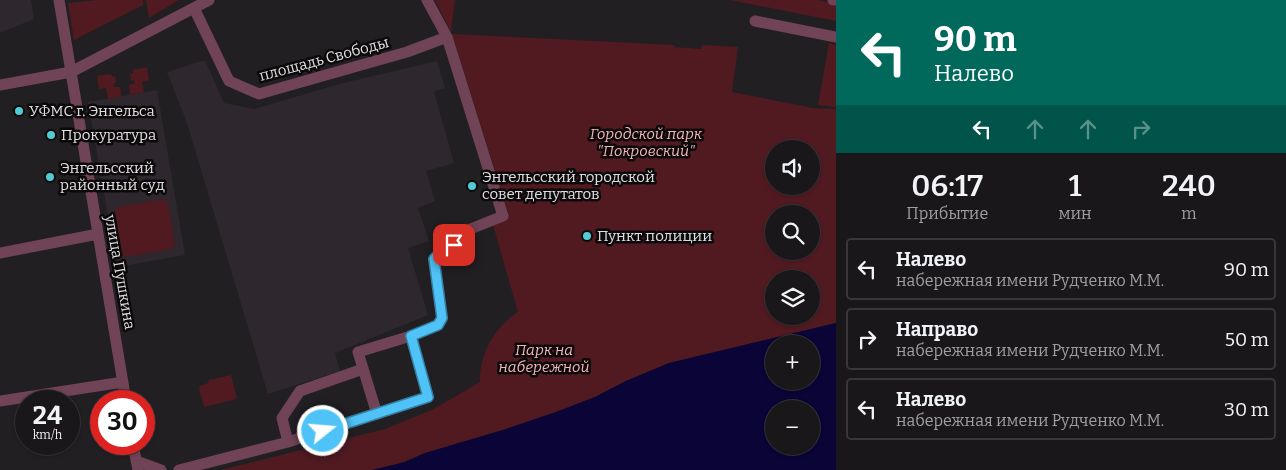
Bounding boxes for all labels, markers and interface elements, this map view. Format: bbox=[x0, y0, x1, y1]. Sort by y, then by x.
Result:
text: 90 m bbox=[934, 18, 1017, 60]
icon: left bbox=[851, 20, 916, 85]
street label: площадь Свободы bbox=[257, 33, 391, 85]
text: Налево bbox=[934, 60, 1014, 87]
place label: УФМС г. Энгельса bbox=[29, 102, 155, 120]
marker: УФМС г. Энгельса bbox=[13, 105, 25, 117]
icon: left bbox=[968, 115, 996, 143]
icon: ahead bbox=[1021, 115, 1049, 143]
icon: ahead bbox=[1074, 115, 1102, 143]
icon: right bbox=[1127, 115, 1155, 143]
park label: Городской парк "Покровский" bbox=[590, 125, 703, 160]
place label: Прокуратура bbox=[61, 126, 156, 144]
marker: Прокуратура bbox=[45, 129, 57, 141]
map controls bbox=[765, 140, 820, 455]
button: sound bbox=[765, 140, 820, 195]
place label: Энгельсский районный суд bbox=[60, 159, 165, 194]
place label: Энгельсский городской совет депутатов bbox=[482, 168, 655, 203]
text: 06:17 bbox=[911, 168, 983, 204]
text: 1 bbox=[1069, 168, 1081, 204]
text: 240 bbox=[1162, 168, 1216, 204]
marker: Энгельсский районный суд bbox=[44, 171, 56, 183]
marker: Энгельсский городской совет депутатов bbox=[466, 180, 478, 192]
text: Прибытие bbox=[906, 204, 988, 223]
text: мин bbox=[1058, 204, 1092, 223]
text: m bbox=[1181, 204, 1196, 223]
button: search bbox=[765, 205, 820, 260]
street label: улица Пушкина bbox=[101, 212, 139, 331]
pin bbox=[433, 224, 475, 266]
place label: Пункт полиции bbox=[597, 227, 712, 245]
marker: Пункт полиции bbox=[581, 230, 593, 242]
icon: arrive bbox=[440, 231, 468, 259]
text: Налево bbox=[896, 248, 966, 271]
icon: left bbox=[853, 255, 881, 283]
text: 90 m bbox=[1224, 258, 1269, 281]
button: layers bbox=[765, 270, 820, 325]
text: набережная имени Рудченко М.М. bbox=[896, 271, 1164, 290]
text: Направо bbox=[896, 318, 978, 341]
icon: right bbox=[853, 325, 881, 353]
text: 50 m bbox=[1225, 328, 1269, 351]
button: + bbox=[765, 335, 820, 390]
park label: Парк на набережной bbox=[498, 341, 590, 376]
text: набережная имени Рудченко М.М. bbox=[896, 341, 1164, 360]
text: Налево bbox=[896, 388, 966, 411]
speed limit sign: 30 bbox=[90, 390, 155, 455]
icon: left bbox=[853, 395, 881, 423]
text: 30 m bbox=[1224, 398, 1269, 421]
button: − bbox=[765, 400, 820, 455]
text: 24 bbox=[33, 401, 62, 431]
position arrow bbox=[296, 404, 348, 456]
text: набережная имени Рудченко М.М. bbox=[896, 411, 1164, 430]
text: km/h bbox=[33, 428, 62, 442]

